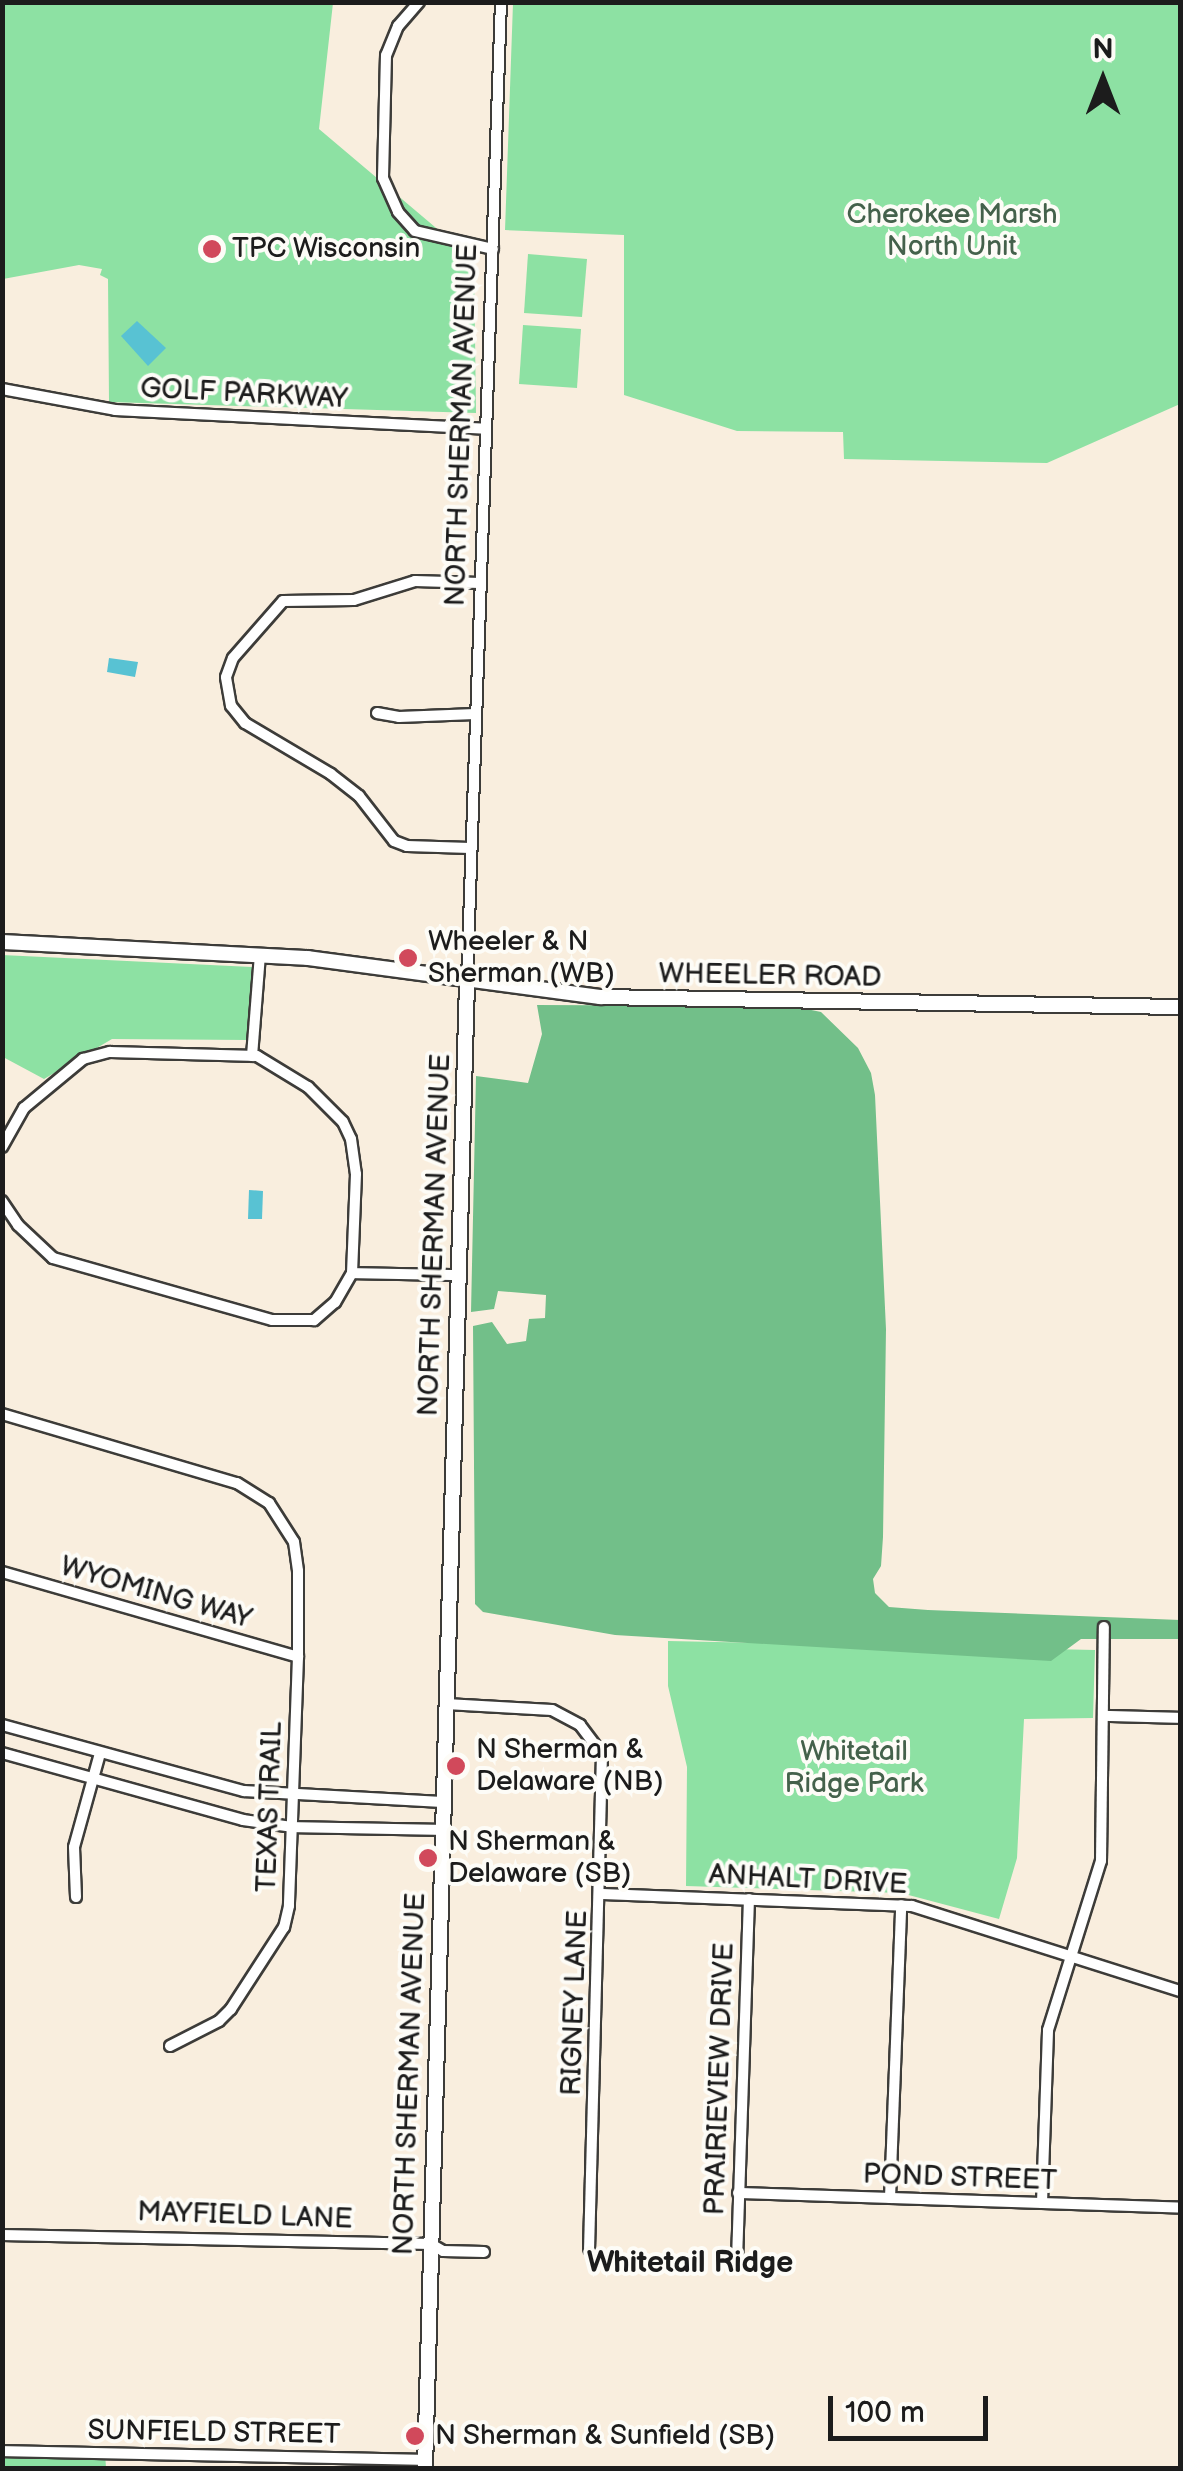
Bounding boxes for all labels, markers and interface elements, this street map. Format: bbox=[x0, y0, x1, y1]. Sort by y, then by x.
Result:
north arrow bbox=[1053, 30, 1153, 130]
text: N bbox=[1092, 33, 1114, 66]
park label: Cherokee Marsh North Unit bbox=[847, 198, 1057, 264]
place label: TPC Wisconsin bbox=[232, 232, 421, 266]
marker: TPC Wisconsin bbox=[201, 238, 223, 260]
street label: NORTH SHERMAN AVENUE bbox=[439, 243, 485, 607]
street label: GOLF PARKWAY bbox=[139, 372, 349, 416]
place label: Wheeler & N Sherman (WB) bbox=[428, 925, 615, 991]
marker: Wheeler & N Sherman (WB) bbox=[397, 947, 419, 969]
street label: WHEELER ROAD bbox=[658, 957, 882, 995]
street label: NORTH SHERMAN AVENUE bbox=[412, 1053, 458, 1417]
street label: WYOMING WAY bbox=[56, 1549, 256, 1637]
street label: TEXAS TRAIL bbox=[250, 1721, 290, 1893]
place label: N Sherman & Delaware (NB) bbox=[476, 1733, 663, 1799]
park label: Whitetail Ridge Park bbox=[784, 1735, 924, 1801]
marker: N Sherman & Delaware (NB) bbox=[445, 1755, 467, 1777]
place label: N Sherman & Delaware (SB) bbox=[448, 1825, 631, 1891]
marker: N Sherman & Delaware (SB) bbox=[417, 1847, 439, 1869]
street label: ANHALT DRIVE bbox=[708, 1858, 908, 1902]
street label: NORTH SHERMAN AVENUE bbox=[387, 1892, 433, 2256]
street label: RIGNEY LANE bbox=[555, 1910, 595, 2096]
street label: PRAIRIEVIEW DRIVE bbox=[698, 1942, 742, 2216]
street label: POND STREET bbox=[862, 2158, 1058, 2198]
street label: MAYFIELD LANE bbox=[137, 2195, 353, 2237]
district label: Whitetail Ridge bbox=[587, 2245, 793, 2281]
scale bar bbox=[833, 2376, 993, 2438]
text: 100 m bbox=[845, 2395, 925, 2431]
street label: SUNFIELD STREET bbox=[87, 2414, 341, 2452]
place label: N Sherman & Sunfield (SB) bbox=[435, 2419, 776, 2453]
marker: N Sherman & Sunfield (SB) bbox=[404, 2425, 426, 2447]

